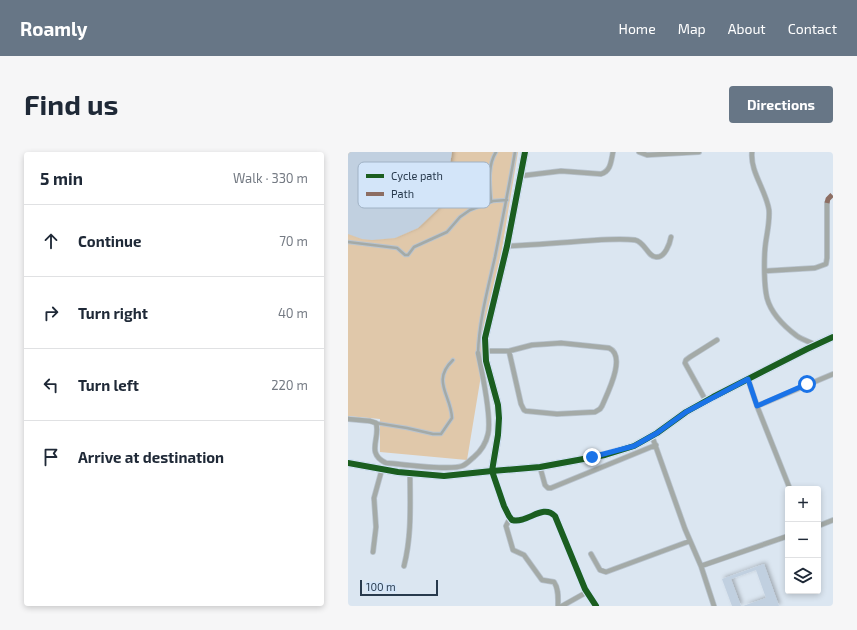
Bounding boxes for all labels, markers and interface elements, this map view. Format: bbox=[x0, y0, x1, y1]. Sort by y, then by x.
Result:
text: Roamly bbox=[20, 17, 87, 40]
text: Home bbox=[619, 20, 656, 37]
text: Map bbox=[678, 20, 706, 37]
text: About bbox=[728, 20, 766, 37]
text: Contact bbox=[788, 20, 837, 37]
button: Directions bbox=[729, 86, 833, 123]
text: Find us bbox=[24, 87, 118, 121]
legend bbox=[358, 162, 490, 208]
text: 5 min bbox=[40, 168, 83, 188]
text: Cycle path bbox=[391, 169, 443, 182]
text: Walk · 330 m bbox=[233, 170, 308, 186]
text: Path bbox=[391, 187, 414, 200]
icon: ahead bbox=[40, 230, 62, 252]
text: Continue bbox=[78, 232, 141, 250]
text: 70 m bbox=[279, 233, 308, 249]
icon: right bbox=[40, 302, 62, 324]
text: Turn right bbox=[78, 304, 148, 322]
text: 40 m bbox=[278, 305, 308, 321]
icon: left bbox=[40, 374, 62, 396]
route start bbox=[798, 375, 816, 393]
text: Turn left bbox=[78, 376, 139, 394]
text: 220 m bbox=[271, 377, 308, 393]
icon: arrive bbox=[40, 446, 62, 468]
text: Arrive at destination bbox=[78, 448, 224, 466]
route end bbox=[583, 448, 601, 466]
map controls bbox=[785, 486, 821, 594]
button: + bbox=[785, 486, 821, 522]
button: − bbox=[785, 522, 821, 558]
button: layers bbox=[785, 558, 821, 594]
scale bar bbox=[360, 578, 438, 597]
text: 100 m bbox=[366, 580, 396, 593]

